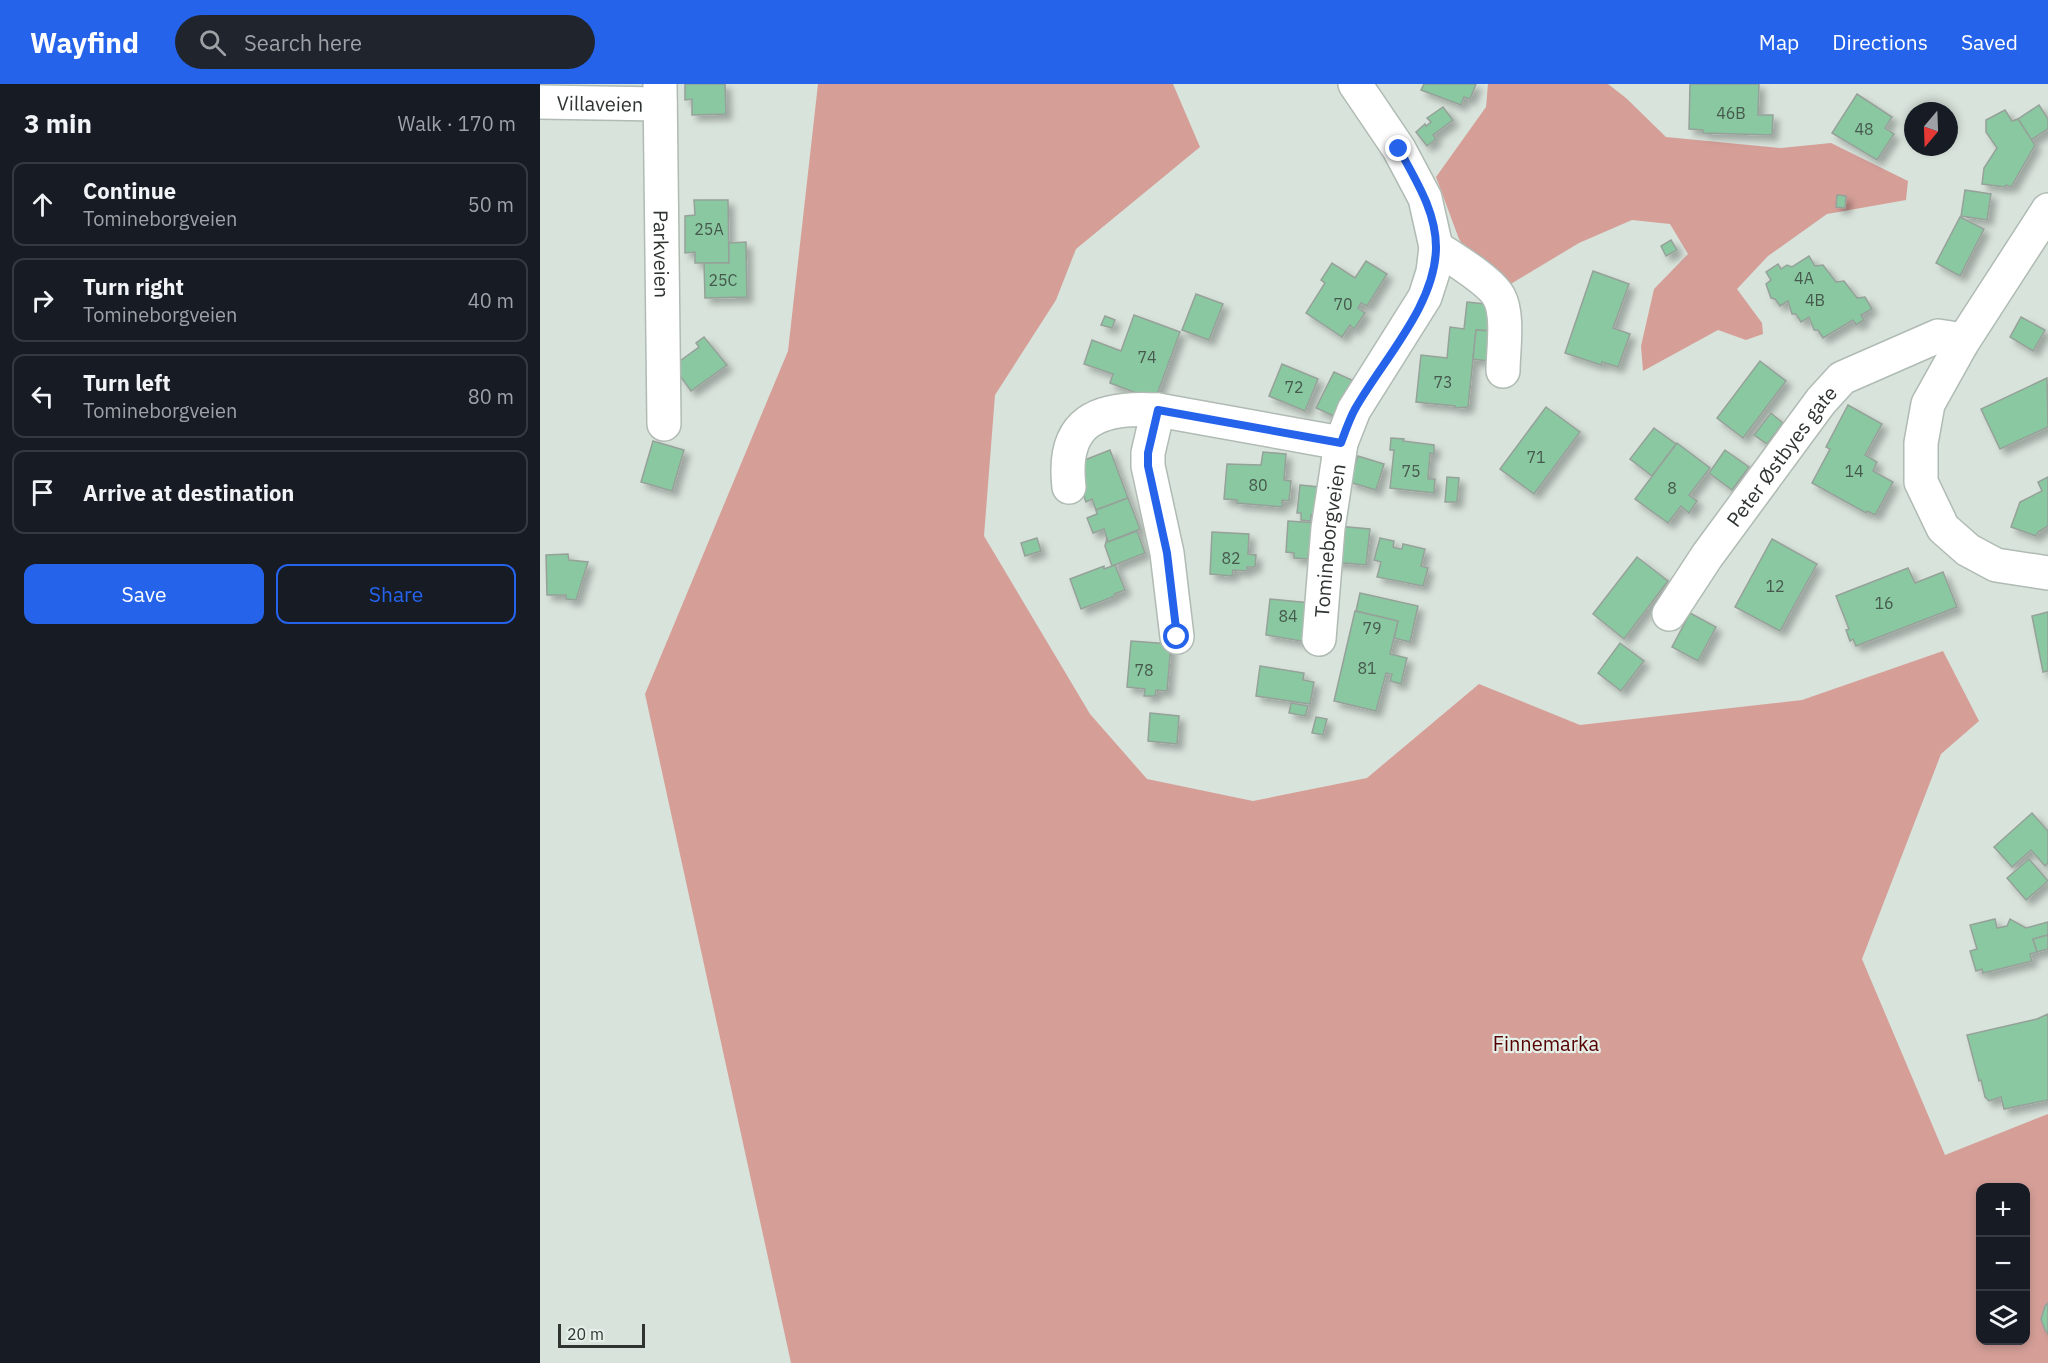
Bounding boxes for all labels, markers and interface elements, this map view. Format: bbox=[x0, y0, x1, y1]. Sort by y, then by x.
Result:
search box bbox=[175, 15, 595, 69]
text: Wayfind bbox=[30, 24, 139, 61]
icon: search bbox=[196, 26, 229, 59]
text: Search here bbox=[244, 28, 362, 57]
text: Map bbox=[1759, 28, 1799, 56]
text: Directions bbox=[1832, 28, 1928, 56]
text: Saved bbox=[1961, 28, 2018, 56]
street label: Villaveien bbox=[556, 89, 643, 117]
north arrow bbox=[1904, 102, 1958, 156]
house number: 46B bbox=[1716, 103, 1746, 123]
text: 3 min bbox=[24, 106, 92, 140]
text: Walk · 170 m bbox=[398, 110, 516, 137]
house number: 48 bbox=[1854, 119, 1874, 139]
route end bbox=[1385, 135, 1411, 161]
text: Continue bbox=[83, 176, 176, 205]
icon: ahead bbox=[26, 188, 59, 221]
text: 50 m bbox=[468, 191, 514, 218]
text: Tomineborgveien bbox=[83, 205, 237, 232]
street label: Parkveien bbox=[648, 210, 676, 298]
house number: 25A bbox=[694, 219, 724, 239]
house number: 4A bbox=[1794, 268, 1814, 288]
house number: 25C bbox=[708, 270, 738, 290]
text: Turn right bbox=[83, 272, 184, 301]
icon: right bbox=[26, 284, 59, 317]
text: 40 m bbox=[468, 287, 514, 314]
house number: 4B bbox=[1805, 290, 1825, 310]
house number: 70 bbox=[1333, 294, 1353, 314]
text: Tomineborgveien bbox=[83, 301, 237, 328]
house number: 74 bbox=[1137, 347, 1157, 367]
text: Turn left bbox=[83, 368, 171, 397]
house number: 73 bbox=[1433, 372, 1453, 392]
house number: 72 bbox=[1284, 377, 1304, 397]
street label: Peter Østbyes gate bbox=[1720, 379, 1842, 532]
icon: left bbox=[26, 380, 59, 413]
text: 80 m bbox=[468, 383, 514, 410]
text: Tomineborgveien bbox=[83, 397, 237, 424]
house number: 71 bbox=[1526, 447, 1546, 467]
house number: 75 bbox=[1401, 461, 1421, 481]
house number: 14 bbox=[1844, 461, 1864, 481]
street label: Tomineborgveien bbox=[1307, 462, 1351, 618]
house number: 80 bbox=[1248, 475, 1268, 495]
icon: arrive bbox=[26, 476, 59, 509]
text: Arrive at destination bbox=[83, 478, 294, 507]
house number: 8 bbox=[1667, 478, 1677, 498]
house number: 82 bbox=[1221, 548, 1241, 568]
button: Save bbox=[24, 564, 264, 624]
button: Share bbox=[276, 564, 516, 624]
house number: 12 bbox=[1765, 576, 1785, 596]
house number: 16 bbox=[1874, 593, 1894, 613]
house number: 84 bbox=[1278, 606, 1298, 626]
house number: 79 bbox=[1362, 618, 1382, 638]
route start bbox=[1163, 623, 1189, 649]
house number: 81 bbox=[1357, 658, 1377, 678]
house number: 78 bbox=[1134, 660, 1154, 680]
park label: Finnemarka bbox=[1493, 1030, 1600, 1057]
map controls bbox=[1976, 1183, 2030, 1345]
button: + bbox=[1976, 1183, 2030, 1237]
button: − bbox=[1976, 1237, 2030, 1291]
button: layers bbox=[1976, 1291, 2030, 1345]
scale bar bbox=[558, 1321, 645, 1348]
text: 20 m bbox=[567, 1324, 604, 1344]

